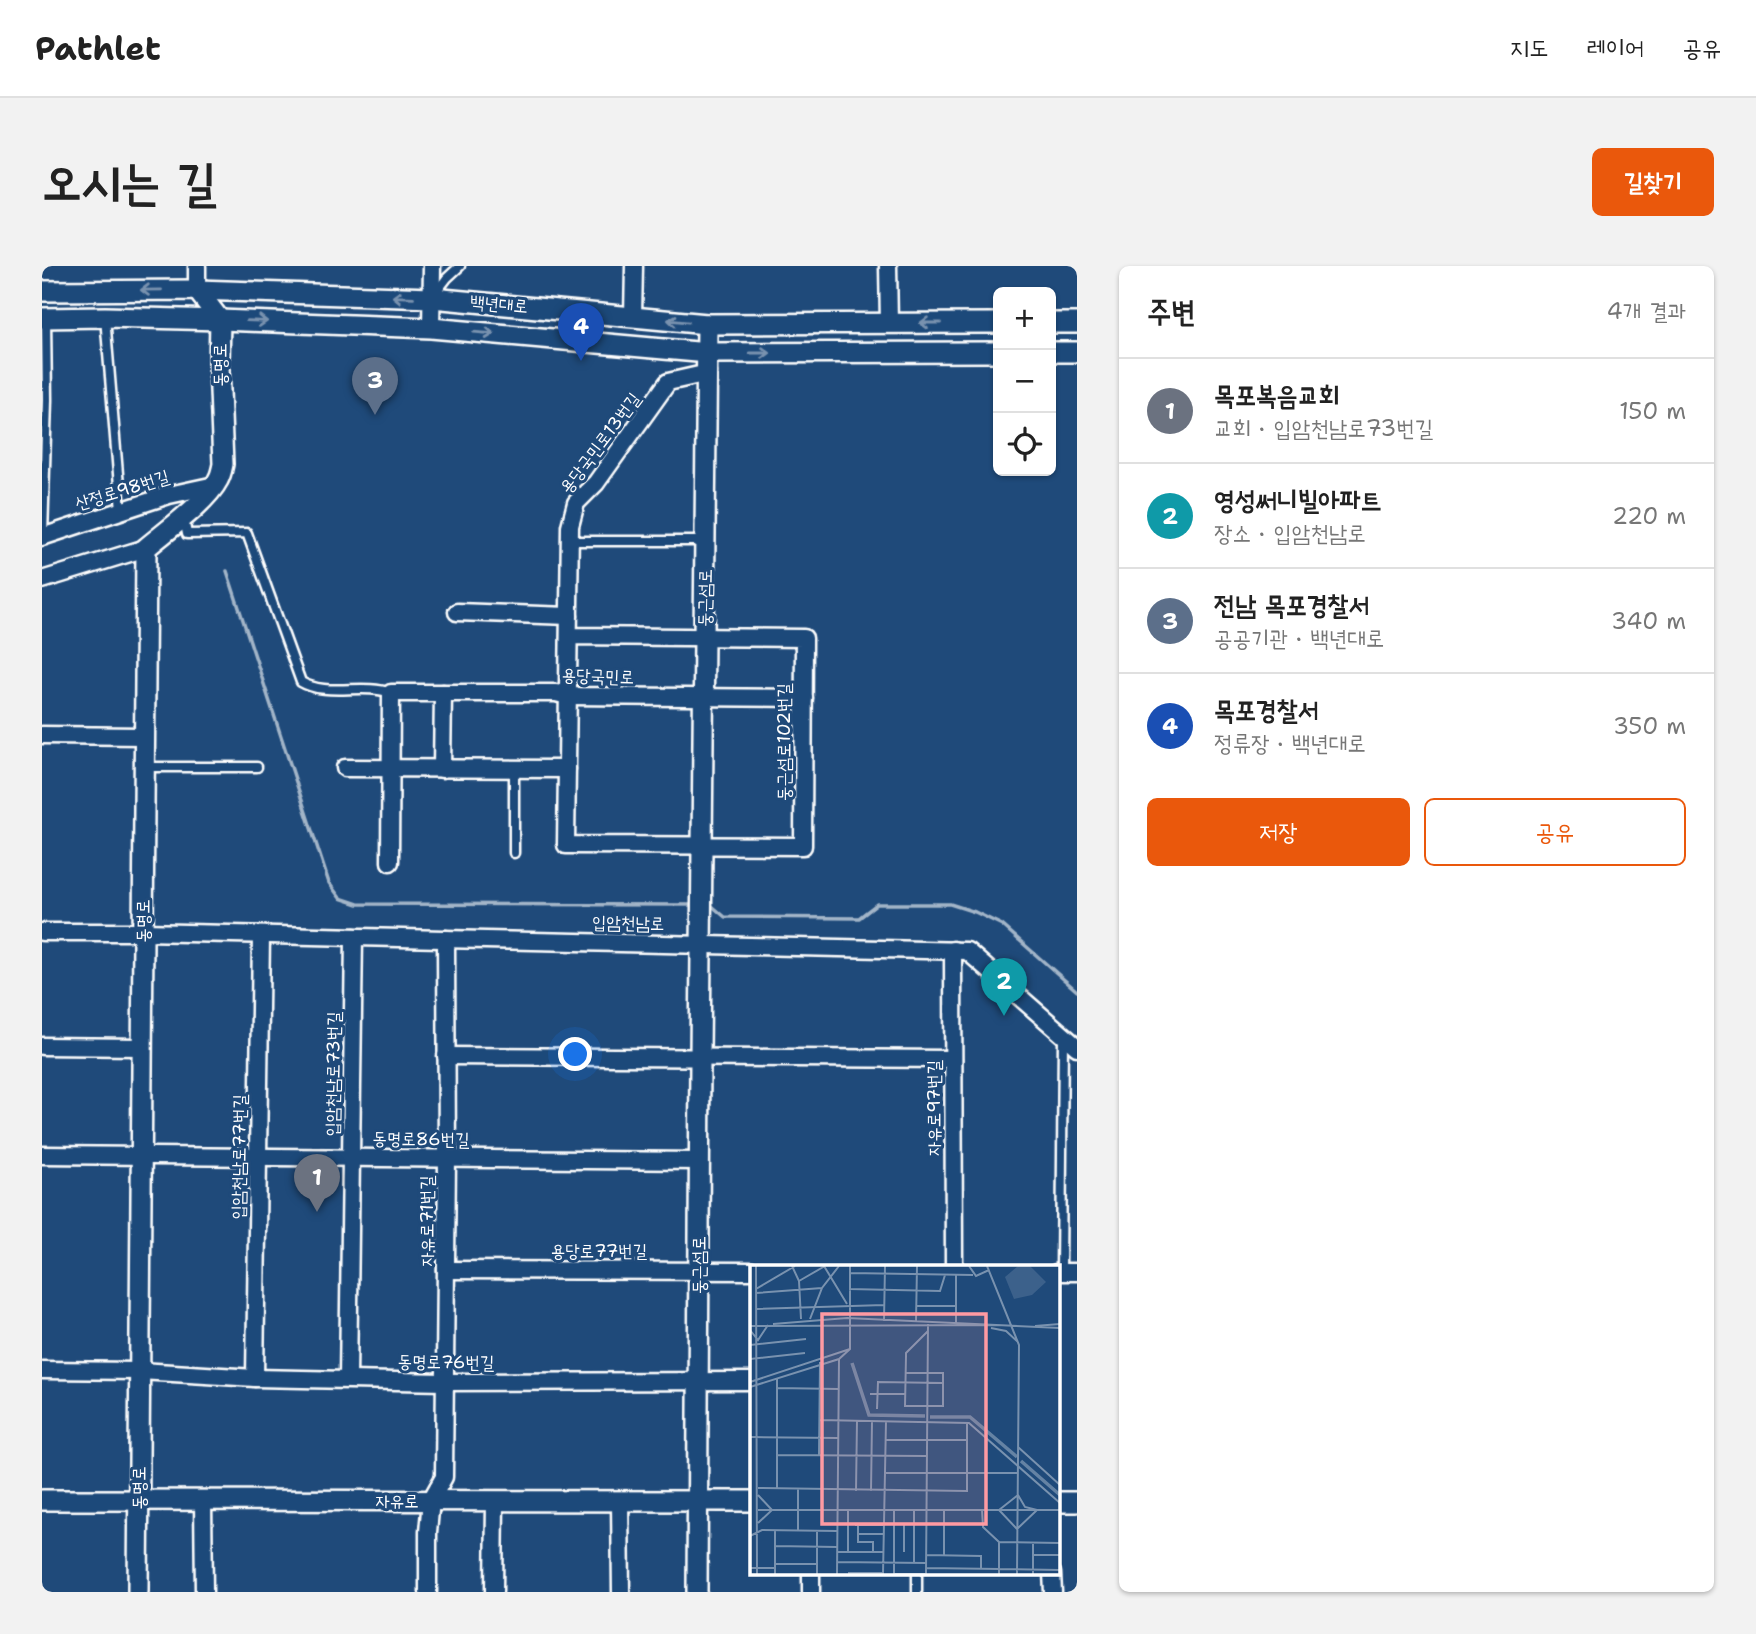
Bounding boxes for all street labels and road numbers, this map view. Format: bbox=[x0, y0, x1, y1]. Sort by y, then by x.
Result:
street label: 백년대로 bbox=[469, 290, 529, 318]
street label: 동명로 bbox=[208, 343, 232, 387]
street label: 용당국민로13번길 bbox=[554, 387, 646, 498]
street label: 산정로98번길 bbox=[72, 464, 173, 516]
street label: 둥근섬로 bbox=[692, 569, 718, 627]
street label: 용당국민로 bbox=[561, 663, 635, 689]
street label: 둥근섬로102번길 bbox=[772, 682, 796, 801]
street label: 동명로 bbox=[131, 899, 155, 943]
street label: 입암천남로 bbox=[592, 910, 664, 936]
street label: 입암천남로73번길 bbox=[320, 1011, 346, 1137]
street label: 자유로97번길 bbox=[922, 1059, 946, 1156]
street label: 입암천남로77번길 bbox=[226, 1094, 252, 1220]
street label: 동명로86번길 bbox=[372, 1126, 470, 1152]
street label: 자유로71번길 bbox=[415, 1175, 439, 1267]
street label: 둥근섬로 bbox=[687, 1236, 711, 1294]
street label: 용당로77번길 bbox=[551, 1239, 648, 1263]
street label: 동명로76번길 bbox=[397, 1349, 495, 1375]
street label: 동명로 bbox=[127, 1466, 151, 1510]
street label: 자유로 bbox=[375, 1489, 419, 1513]

